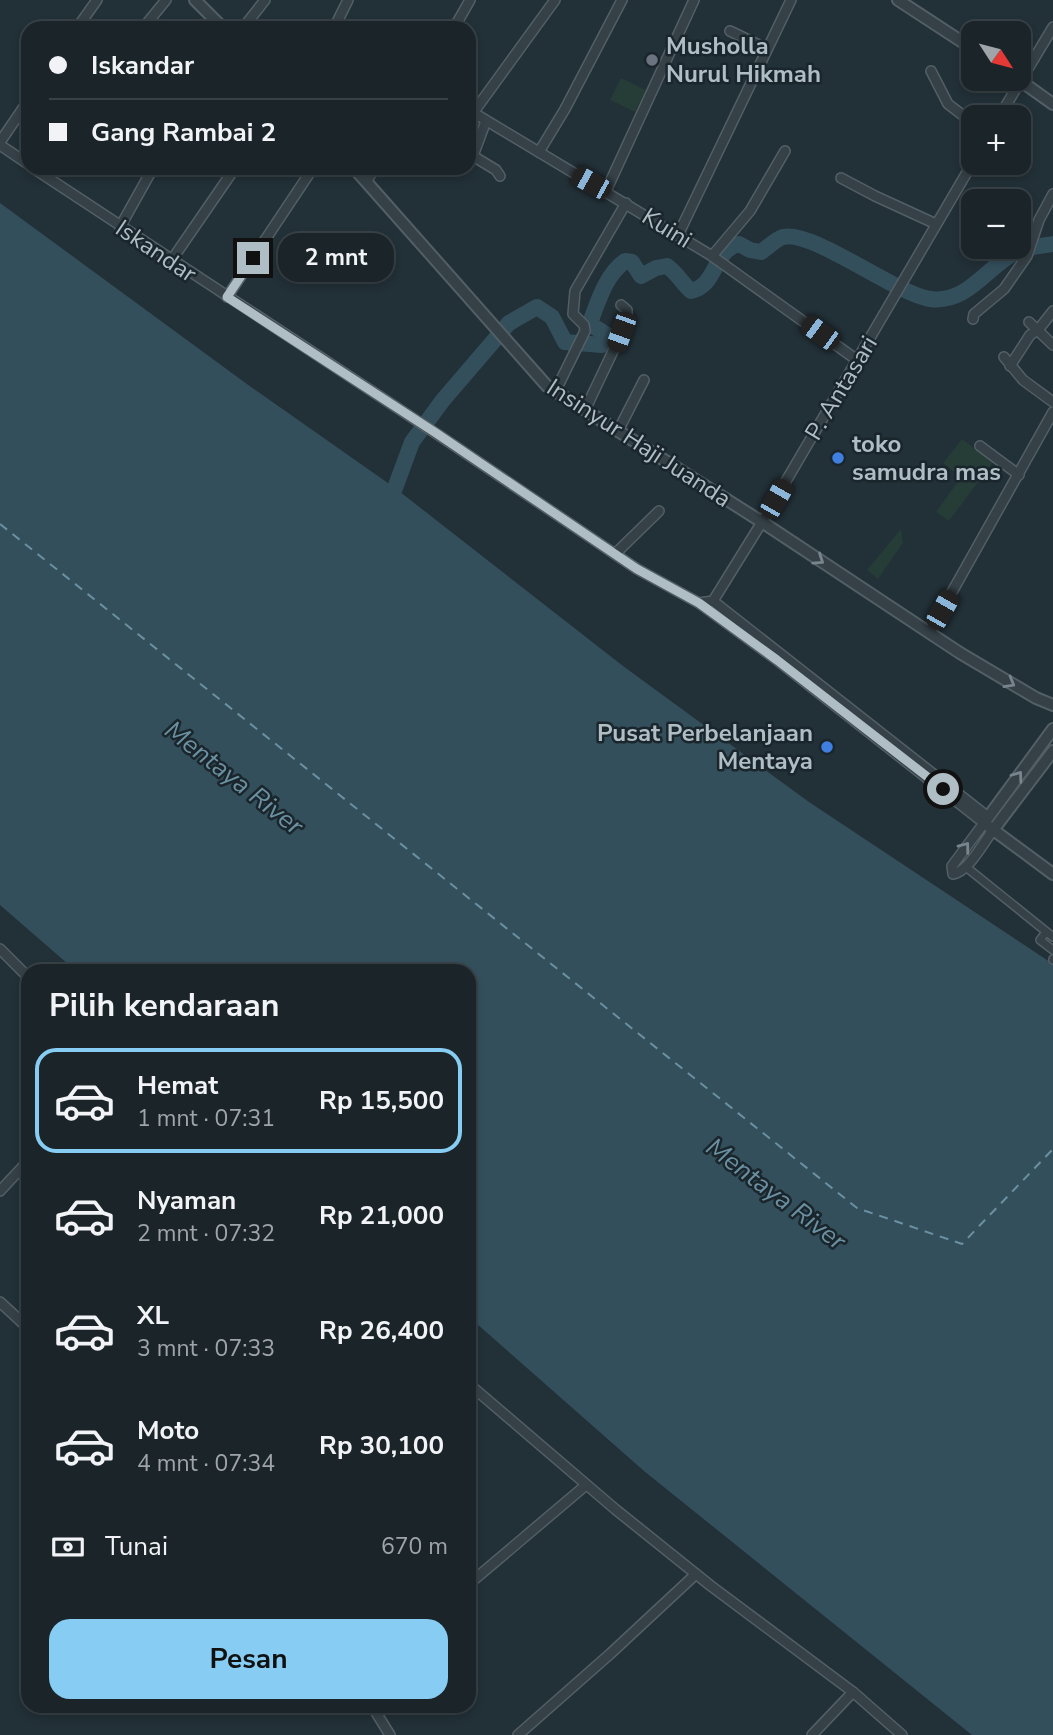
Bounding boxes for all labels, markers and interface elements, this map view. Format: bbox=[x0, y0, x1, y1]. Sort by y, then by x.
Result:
north arrow bbox=[961, 21, 1031, 91]
map controls bbox=[961, 21, 1031, 259]
place label: Musholla Nurul Hikmah bbox=[666, 30, 821, 90]
text: Iskandar bbox=[91, 48, 194, 83]
marker: Musholla Nurul Hikmah bbox=[644, 52, 660, 68]
button: + bbox=[961, 105, 1031, 175]
text: Gang Rambai 2 bbox=[91, 115, 276, 150]
car bbox=[568, 164, 615, 202]
button: − bbox=[961, 189, 1031, 259]
street label: Kuini bbox=[636, 200, 698, 256]
street label: Iskandar bbox=[109, 212, 203, 290]
callout: 2 mnt bbox=[278, 233, 393, 282]
route end bbox=[237, 242, 269, 274]
text: 2 mnt bbox=[305, 242, 367, 273]
car bbox=[604, 309, 639, 355]
car bbox=[797, 312, 844, 354]
street label: P. Antasari bbox=[797, 330, 885, 446]
street label: Insinyur Haji Juanda bbox=[541, 371, 737, 515]
place label: toko samudra mas bbox=[852, 428, 1001, 488]
marker: toko samudra mas bbox=[830, 450, 846, 466]
car bbox=[757, 476, 796, 522]
one-way arrow bbox=[811, 552, 824, 564]
car bbox=[923, 587, 962, 633]
one-way arrow bbox=[1003, 675, 1016, 688]
water label: Mentaya River bbox=[157, 713, 311, 844]
place label: Pusat Perbelanjaan Mentaya bbox=[597, 717, 813, 777]
marker: Pusat Perbelanjaan Mentaya bbox=[819, 739, 835, 755]
one-way arrow bbox=[1010, 771, 1023, 784]
route start bbox=[927, 773, 959, 805]
one-way arrow bbox=[957, 842, 970, 855]
text: Pilih kendaraan bbox=[49, 984, 279, 1027]
text: Hemat bbox=[137, 1068, 218, 1103]
icon: car bbox=[53, 1069, 116, 1132]
text: Rp 15,500 bbox=[319, 1083, 444, 1118]
text: 1 mnt · 07:31 bbox=[137, 1103, 275, 1134]
water label: Mentaya River bbox=[699, 1130, 854, 1259]
text: Nyaman bbox=[137, 1183, 236, 1218]
icon: car bbox=[53, 1184, 116, 1247]
text: Rp 21,000 bbox=[319, 1198, 444, 1233]
text: 2 mnt · 07:32 bbox=[137, 1218, 275, 1249]
text: XL bbox=[137, 1298, 169, 1333]
icon: car bbox=[53, 1299, 116, 1362]
text: Rp 26,400 bbox=[319, 1313, 444, 1348]
text: 3 mnt · 07:33 bbox=[137, 1333, 275, 1364]
text: Moto bbox=[137, 1413, 199, 1448]
icon: car bbox=[53, 1414, 116, 1477]
text: Rp 30,100 bbox=[319, 1428, 444, 1463]
text: 4 mnt · 07:34 bbox=[137, 1448, 275, 1479]
icon: cash bbox=[49, 1528, 87, 1566]
text: Tunai bbox=[105, 1529, 168, 1564]
text: 670 m bbox=[381, 1531, 448, 1562]
button: Pesan bbox=[49, 1619, 448, 1699]

